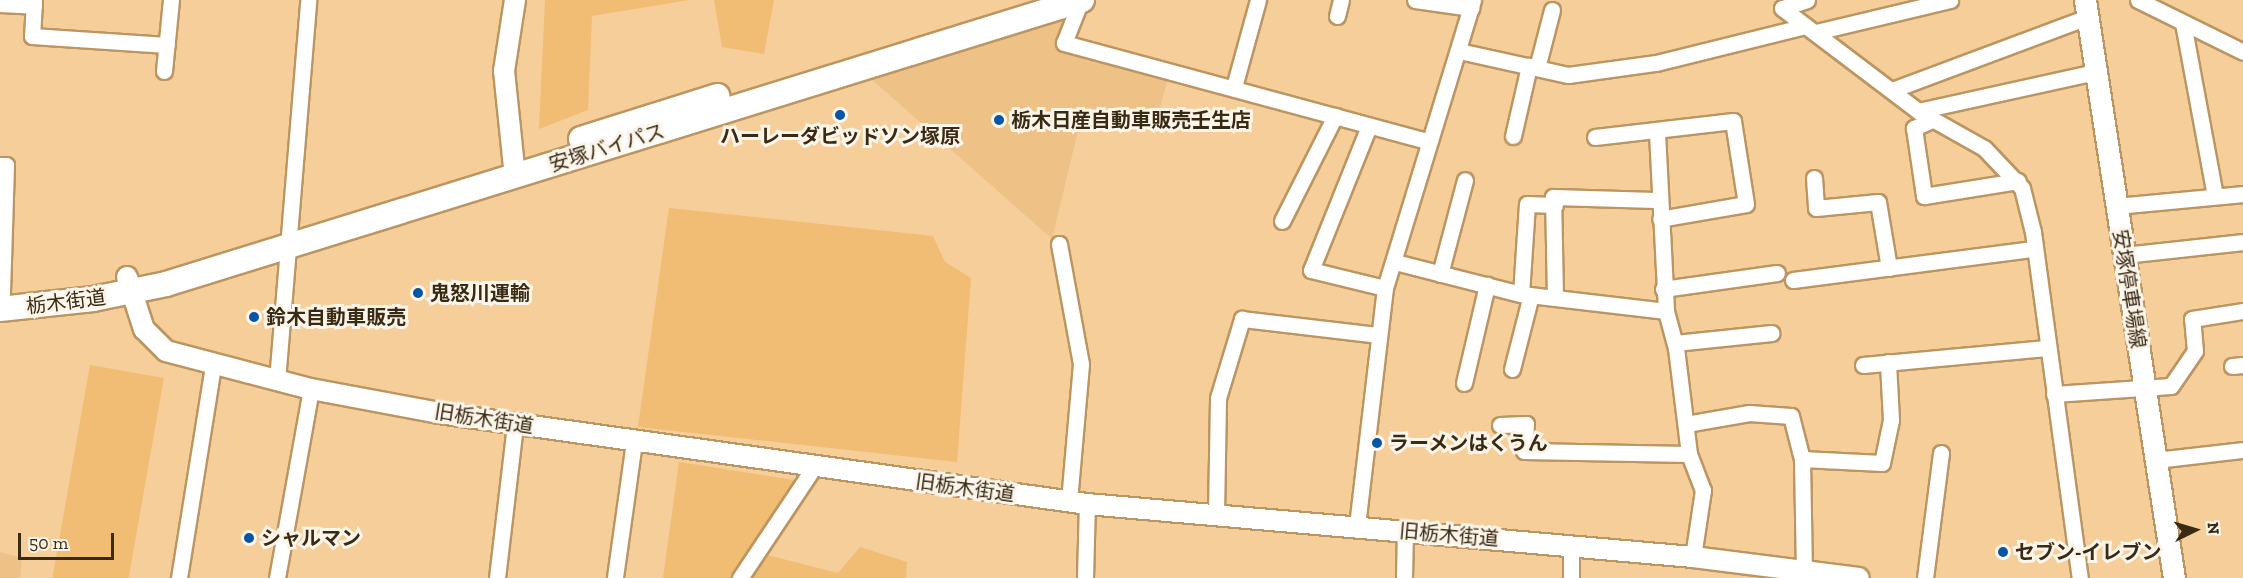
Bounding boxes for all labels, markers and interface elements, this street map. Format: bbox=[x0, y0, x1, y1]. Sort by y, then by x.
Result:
marker: ハーレーダビッドソン塚原 bbox=[833, 108, 847, 122]
place label: 栃木日産自動車販売壬生店 bbox=[1011, 108, 1251, 132]
marker: 栃木日産自動車販売壬生店 bbox=[992, 113, 1006, 127]
street label: 安塚バイパス bbox=[546, 119, 668, 177]
place label: ハーレーダビッドソン塚原 bbox=[720, 124, 960, 148]
street label: 安塚停車場線 bbox=[2108, 228, 2150, 350]
place label: 鬼怒川運輸 bbox=[430, 281, 530, 305]
street label: 栃木街道 bbox=[25, 285, 107, 319]
marker: 鬼怒川運輸 bbox=[411, 286, 425, 300]
place label: 鈴木自動車販売 bbox=[266, 305, 406, 329]
marker: 鈴木自動車販売 bbox=[247, 310, 261, 324]
street label: 旧栃木街道 bbox=[433, 399, 535, 439]
place label: ラーメンはくうん bbox=[1389, 431, 1549, 455]
marker: ラーメンはくうん bbox=[1370, 436, 1384, 450]
street label: 旧栃木街道 bbox=[914, 469, 1016, 507]
north arrow bbox=[2165, 500, 2225, 560]
street label: 旧栃木街道 bbox=[1398, 519, 1500, 551]
scale bar bbox=[21, 521, 117, 559]
text: N bbox=[2203, 521, 2223, 535]
place label: シャルマン bbox=[261, 526, 361, 550]
marker: シャルマン bbox=[242, 531, 256, 545]
text: 50 m bbox=[29, 532, 68, 554]
place label: セブン-イレブン bbox=[2015, 540, 2161, 564]
marker: セブン-イレブン bbox=[1996, 545, 2010, 559]

